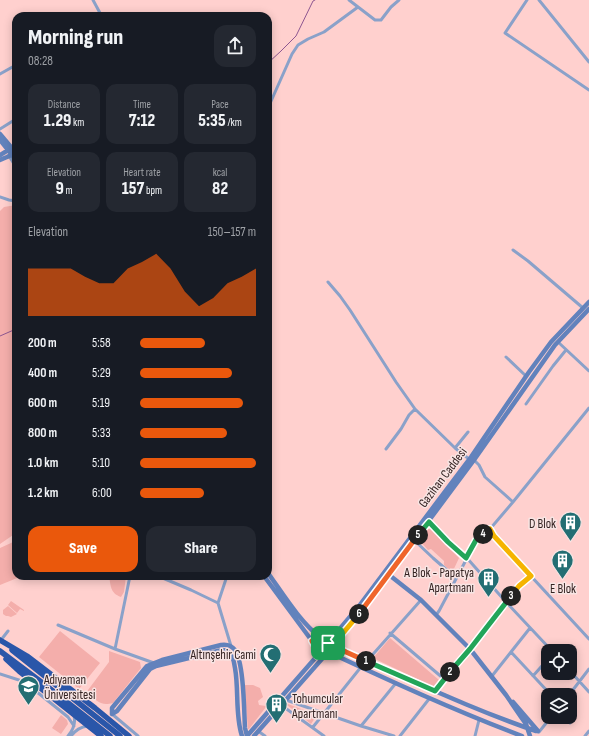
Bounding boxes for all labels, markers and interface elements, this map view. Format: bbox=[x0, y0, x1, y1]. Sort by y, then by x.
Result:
text: Morning run bbox=[28, 24, 123, 51]
button: share bbox=[214, 25, 256, 67]
text: 08:28 bbox=[28, 53, 53, 69]
text: Distance bbox=[48, 98, 80, 111]
text: Time bbox=[133, 98, 151, 111]
text: Pace bbox=[211, 98, 229, 111]
text: 1.29 bbox=[44, 111, 71, 131]
text: 7:12 bbox=[129, 111, 155, 131]
text: 5:35 bbox=[198, 111, 226, 131]
text: km bbox=[71, 116, 84, 129]
text: /km bbox=[226, 116, 242, 129]
text: Elevation bbox=[47, 166, 81, 179]
text: Heart rate bbox=[123, 166, 161, 179]
text: kcal bbox=[213, 166, 227, 179]
text: 9 bbox=[55, 179, 64, 199]
text: 157 bbox=[122, 179, 144, 199]
text: 82 bbox=[212, 179, 228, 199]
text: m bbox=[64, 184, 73, 197]
text: bpm bbox=[144, 184, 162, 197]
text: Elevation bbox=[28, 224, 68, 240]
text: 150–157 m bbox=[208, 224, 256, 240]
text: 200 m bbox=[28, 335, 57, 351]
text: 5:58 bbox=[92, 335, 111, 351]
text: 400 m bbox=[28, 365, 57, 381]
text: 5:29 bbox=[92, 365, 111, 381]
text: 600 m bbox=[28, 395, 57, 411]
text: 5:19 bbox=[92, 395, 110, 411]
text: 800 m bbox=[28, 425, 57, 441]
text: 5:33 bbox=[92, 425, 111, 441]
street label: Gazihan Caddesi bbox=[415, 444, 471, 511]
text: 1.0 km bbox=[28, 455, 58, 471]
text: 5:10 bbox=[92, 455, 110, 471]
text: 1.2 km bbox=[28, 485, 58, 501]
text: 6:00 bbox=[92, 485, 112, 501]
building icon: D Blok bbox=[558, 510, 584, 543]
place label: D Blok bbox=[529, 516, 556, 532]
pin: 4 bbox=[473, 524, 493, 544]
pin: 5 bbox=[408, 525, 428, 545]
button: Save bbox=[28, 526, 138, 572]
button: Share bbox=[146, 526, 256, 572]
text: 4 bbox=[480, 527, 486, 540]
text: 5 bbox=[416, 528, 420, 541]
building icon: E Blok bbox=[550, 547, 576, 580]
place label: A Blok - Papatya Apartmanı bbox=[403, 565, 474, 596]
building icon: A Blok - Papatya Apartmanı bbox=[476, 566, 502, 599]
place label: E Blok bbox=[550, 581, 576, 597]
pin: 3 bbox=[501, 586, 521, 606]
text: 3 bbox=[509, 589, 513, 602]
pin: 6 bbox=[349, 604, 369, 624]
text: 6 bbox=[356, 607, 362, 620]
pin bbox=[311, 626, 345, 660]
icon: arrive bbox=[317, 632, 339, 654]
mosque icon: Altınşehir Cami bbox=[258, 641, 284, 674]
map controls bbox=[541, 644, 577, 724]
button: locate bbox=[541, 644, 577, 680]
place label: Altınşehir Cami bbox=[189, 647, 256, 663]
pin: 1 bbox=[356, 651, 376, 671]
text: 1 bbox=[364, 654, 368, 667]
pin: 2 bbox=[440, 662, 460, 682]
text: 2 bbox=[448, 665, 452, 678]
place label: Adıyaman Üniversitesi bbox=[43, 672, 95, 703]
school or university icon: Adıyaman Üniversitesi bbox=[15, 673, 41, 706]
button: layers bbox=[541, 688, 577, 724]
place label: Tohumcular Apartmanı bbox=[291, 691, 343, 722]
building icon: Tohumcular Apartmanı bbox=[263, 692, 289, 725]

